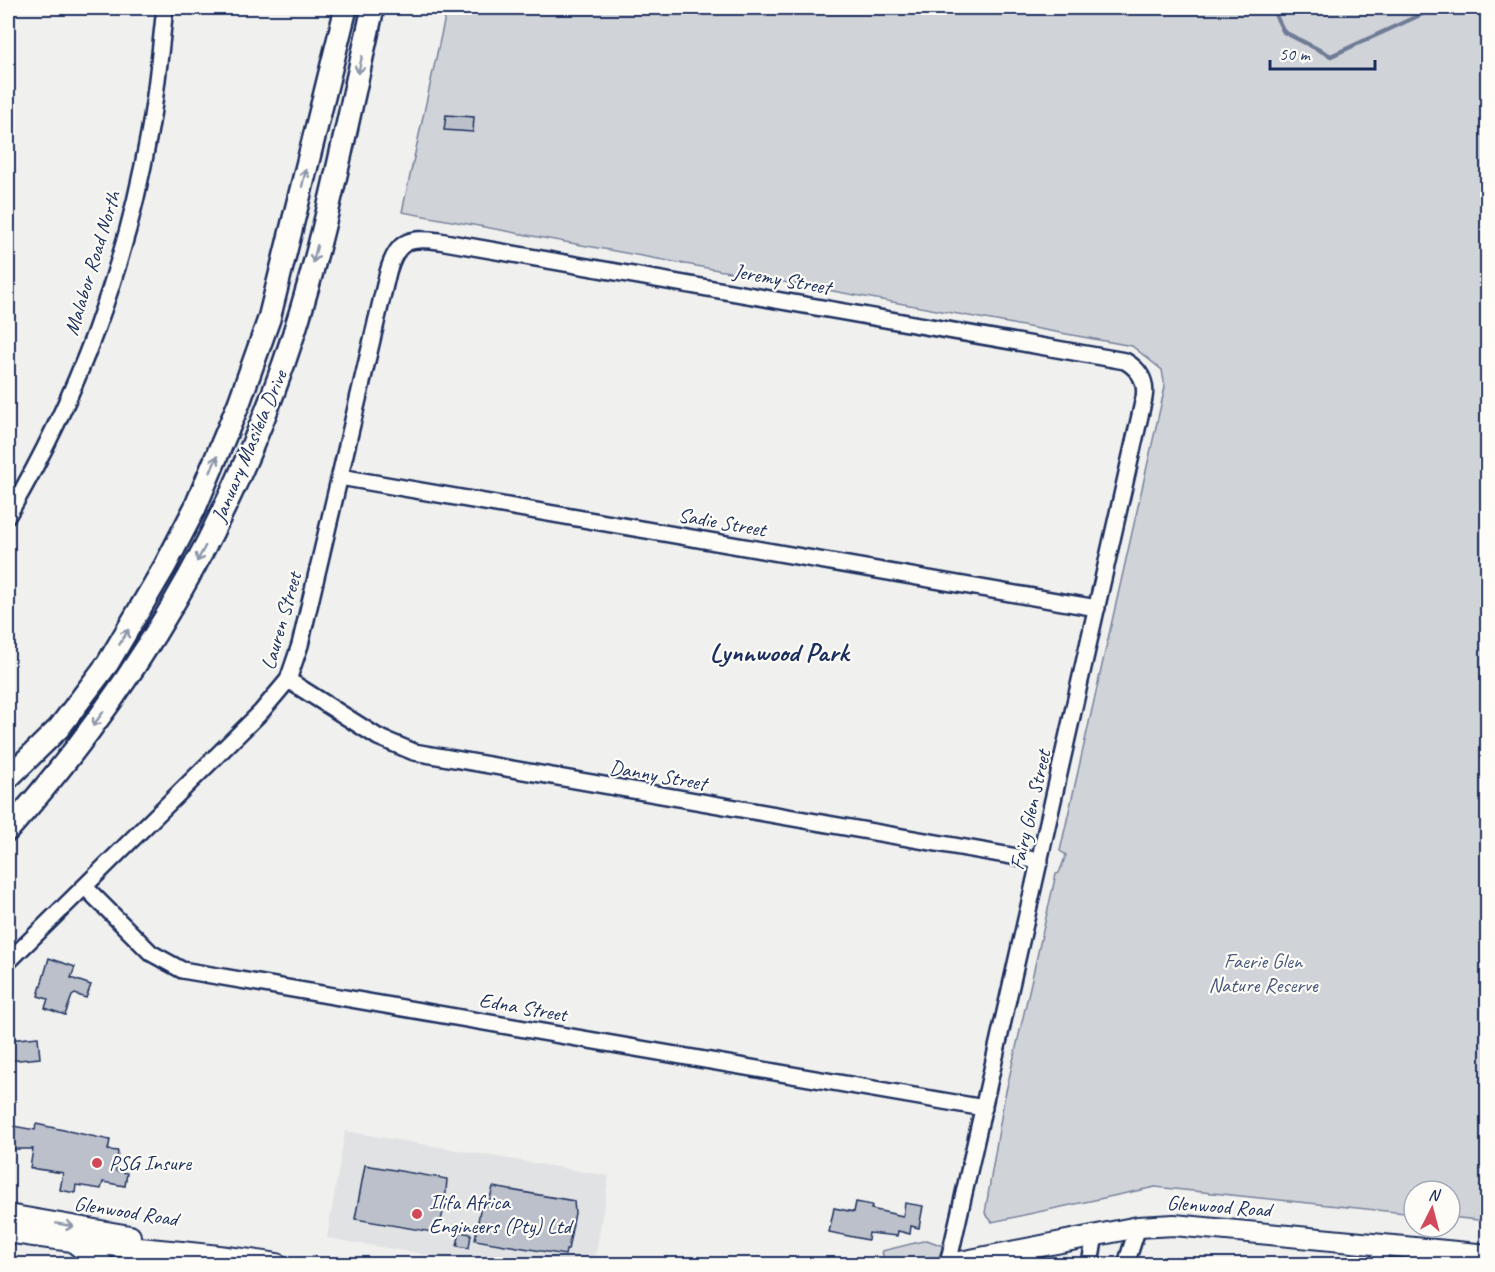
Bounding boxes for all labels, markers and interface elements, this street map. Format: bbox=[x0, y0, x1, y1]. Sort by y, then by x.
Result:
scale bar bbox=[1270, 33, 1375, 71]
text: 50 m bbox=[1279, 43, 1312, 65]
one-way arrow bbox=[353, 55, 365, 74]
one-way arrow bbox=[299, 169, 311, 188]
street label: Malabor Road North bbox=[58, 187, 127, 338]
one-way arrow bbox=[309, 245, 321, 264]
street label: Jeremy Street bbox=[730, 257, 836, 301]
street label: January Masilela Drive bbox=[205, 365, 293, 527]
one-way arrow bbox=[209, 455, 220, 473]
street label: Sadie Street bbox=[676, 502, 770, 543]
one-way arrow bbox=[195, 544, 206, 562]
street label: Lauren Street bbox=[255, 567, 308, 673]
one-way arrow bbox=[119, 629, 131, 646]
district label: Lynnwood Park bbox=[710, 635, 851, 669]
one-way arrow bbox=[92, 710, 104, 726]
street label: Fairy Glen Street bbox=[1004, 746, 1057, 872]
street label: Danny Street bbox=[608, 754, 711, 797]
park label: Faerie Glen Nature Reserve bbox=[1208, 948, 1319, 998]
street label: Edna Street bbox=[477, 987, 571, 1028]
place label: PSG Insure bbox=[109, 1150, 192, 1176]
marker: PSG Insure bbox=[90, 1156, 104, 1170]
north arrow bbox=[1402, 1179, 1462, 1239]
text: N bbox=[1427, 1185, 1443, 1206]
place label: Ilifa Africa Engineers (Pty) Ltd bbox=[429, 1189, 575, 1239]
street label: Glenwood Road bbox=[1166, 1189, 1276, 1223]
street label: Glenwood Road bbox=[72, 1190, 183, 1233]
marker: Ilifa Africa Engineers (Pty) Ltd bbox=[410, 1207, 424, 1221]
one-way arrow bbox=[55, 1220, 75, 1231]

